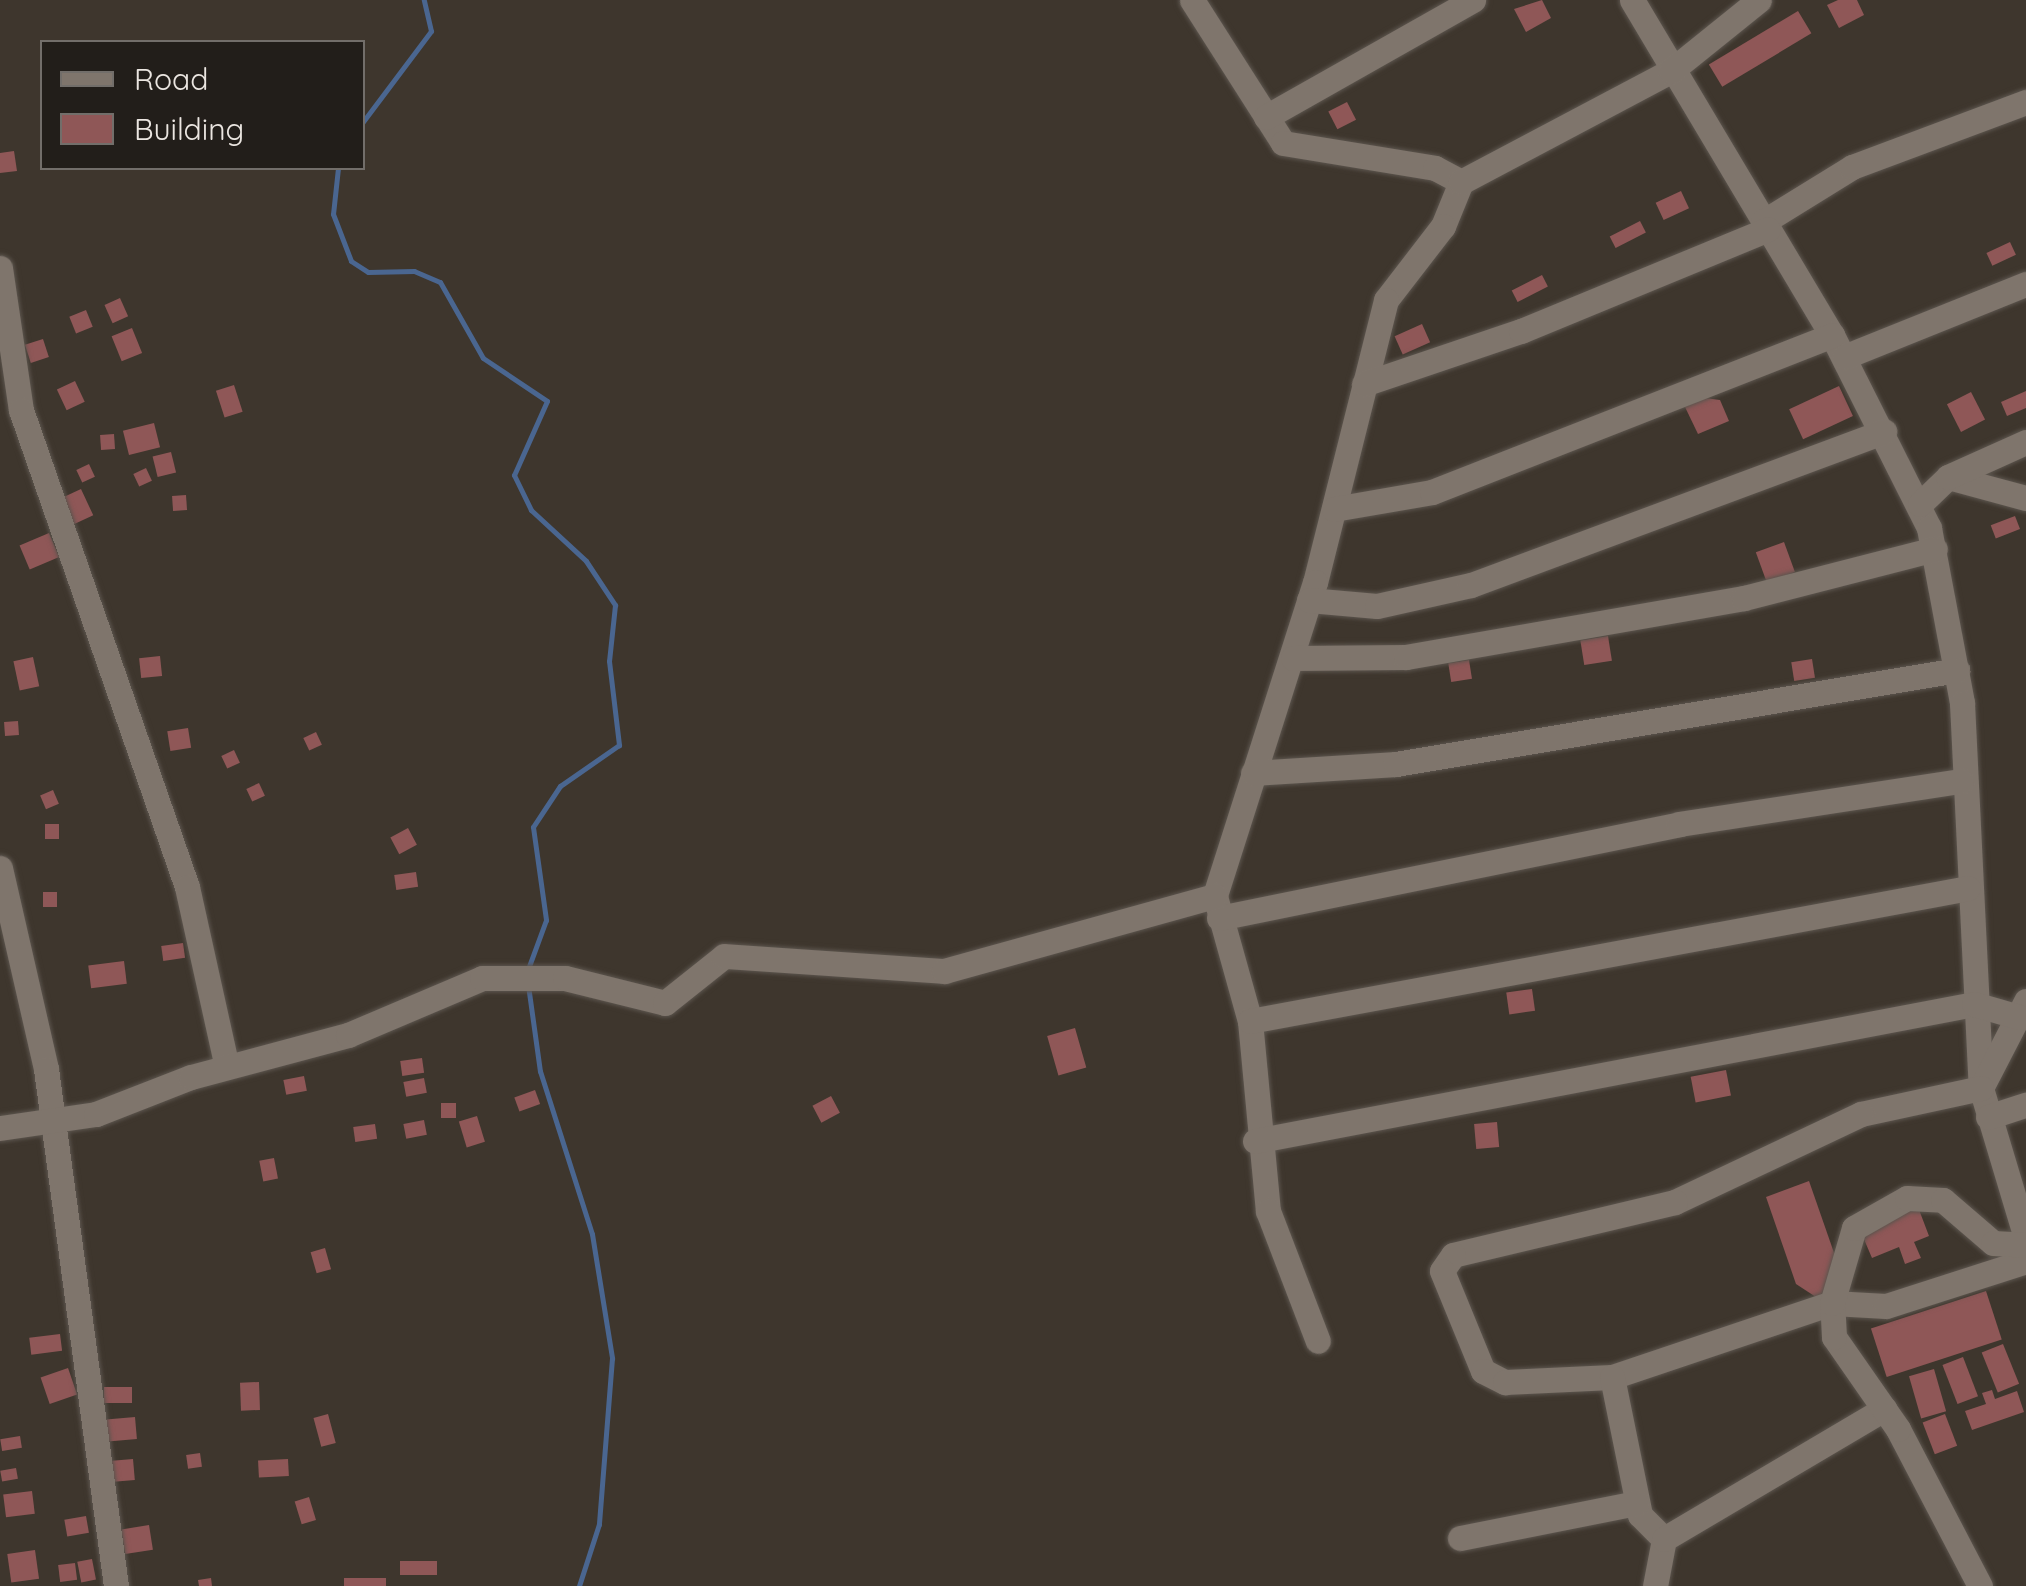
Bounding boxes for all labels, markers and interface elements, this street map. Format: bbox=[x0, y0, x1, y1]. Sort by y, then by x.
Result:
legend bbox=[40, 40, 365, 170]
text: Road bbox=[134, 60, 208, 98]
text: Building bbox=[134, 110, 244, 148]

